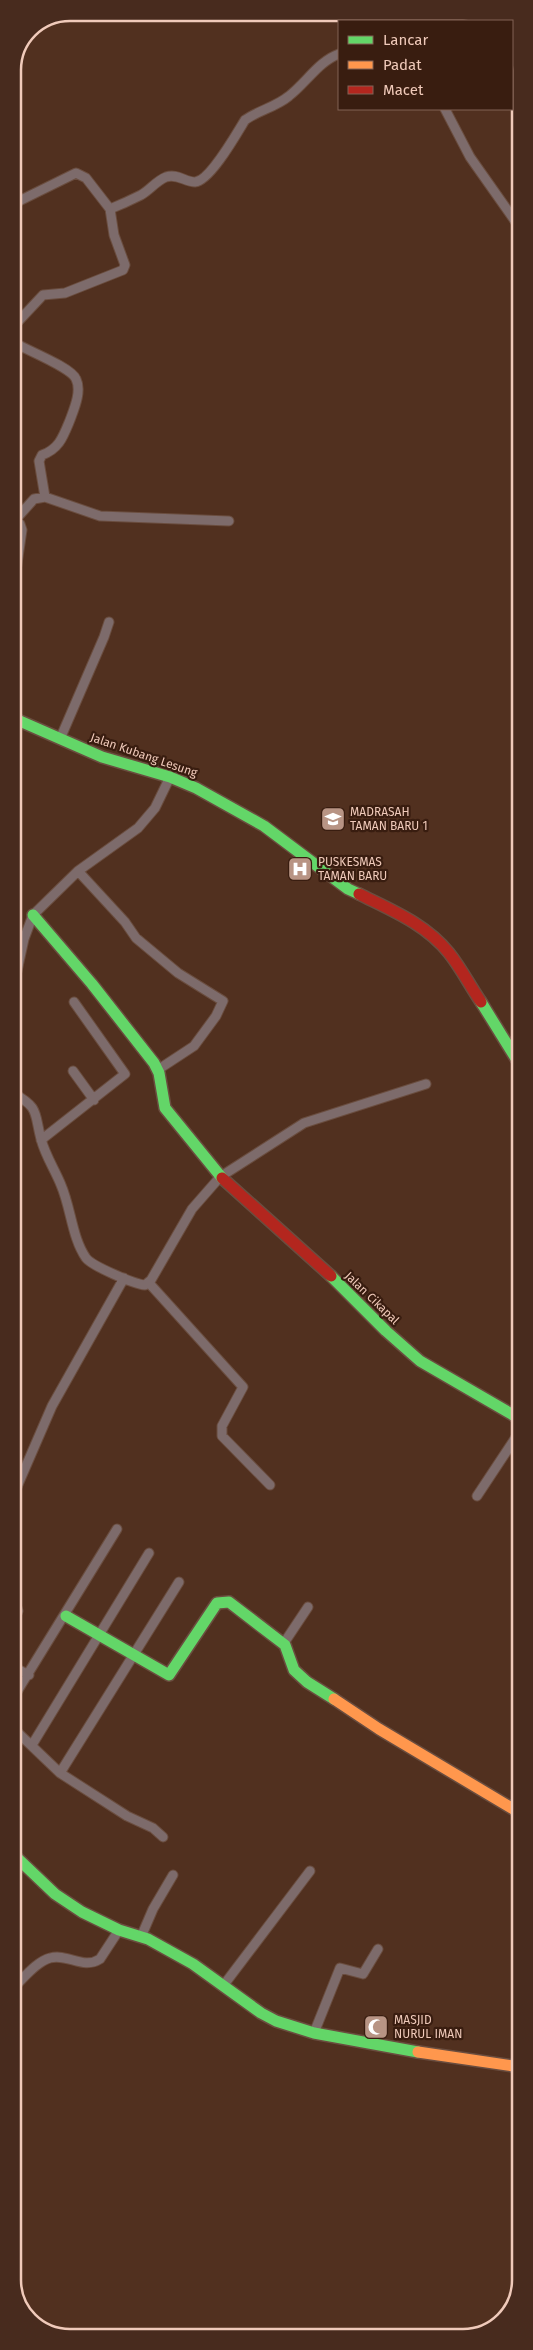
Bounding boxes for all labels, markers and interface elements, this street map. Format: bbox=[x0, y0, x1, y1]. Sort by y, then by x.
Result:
legend bbox=[338, 20, 513, 110]
text: Lancar bbox=[383, 31, 428, 49]
text: Padat bbox=[383, 56, 422, 74]
text: Macet bbox=[383, 81, 424, 99]
street label: Jalan Kubang Lesung bbox=[89, 730, 200, 780]
place label: MADRASAH TAMAN BARU 1 bbox=[350, 805, 428, 833]
school or university icon: MADRASAH TAMAN BARU 1 bbox=[320, 806, 346, 832]
place label: PUSKESMAS TAMAN BARU bbox=[318, 855, 387, 883]
hospital icon: PUSKESMAS TAMAN BARU bbox=[287, 856, 313, 882]
street label: Jalan Cikapal bbox=[342, 1269, 402, 1328]
place label: MASJID NURUL IMAN bbox=[394, 2013, 462, 2041]
mosque icon: MASJID NURUL IMAN bbox=[363, 2014, 389, 2040]

